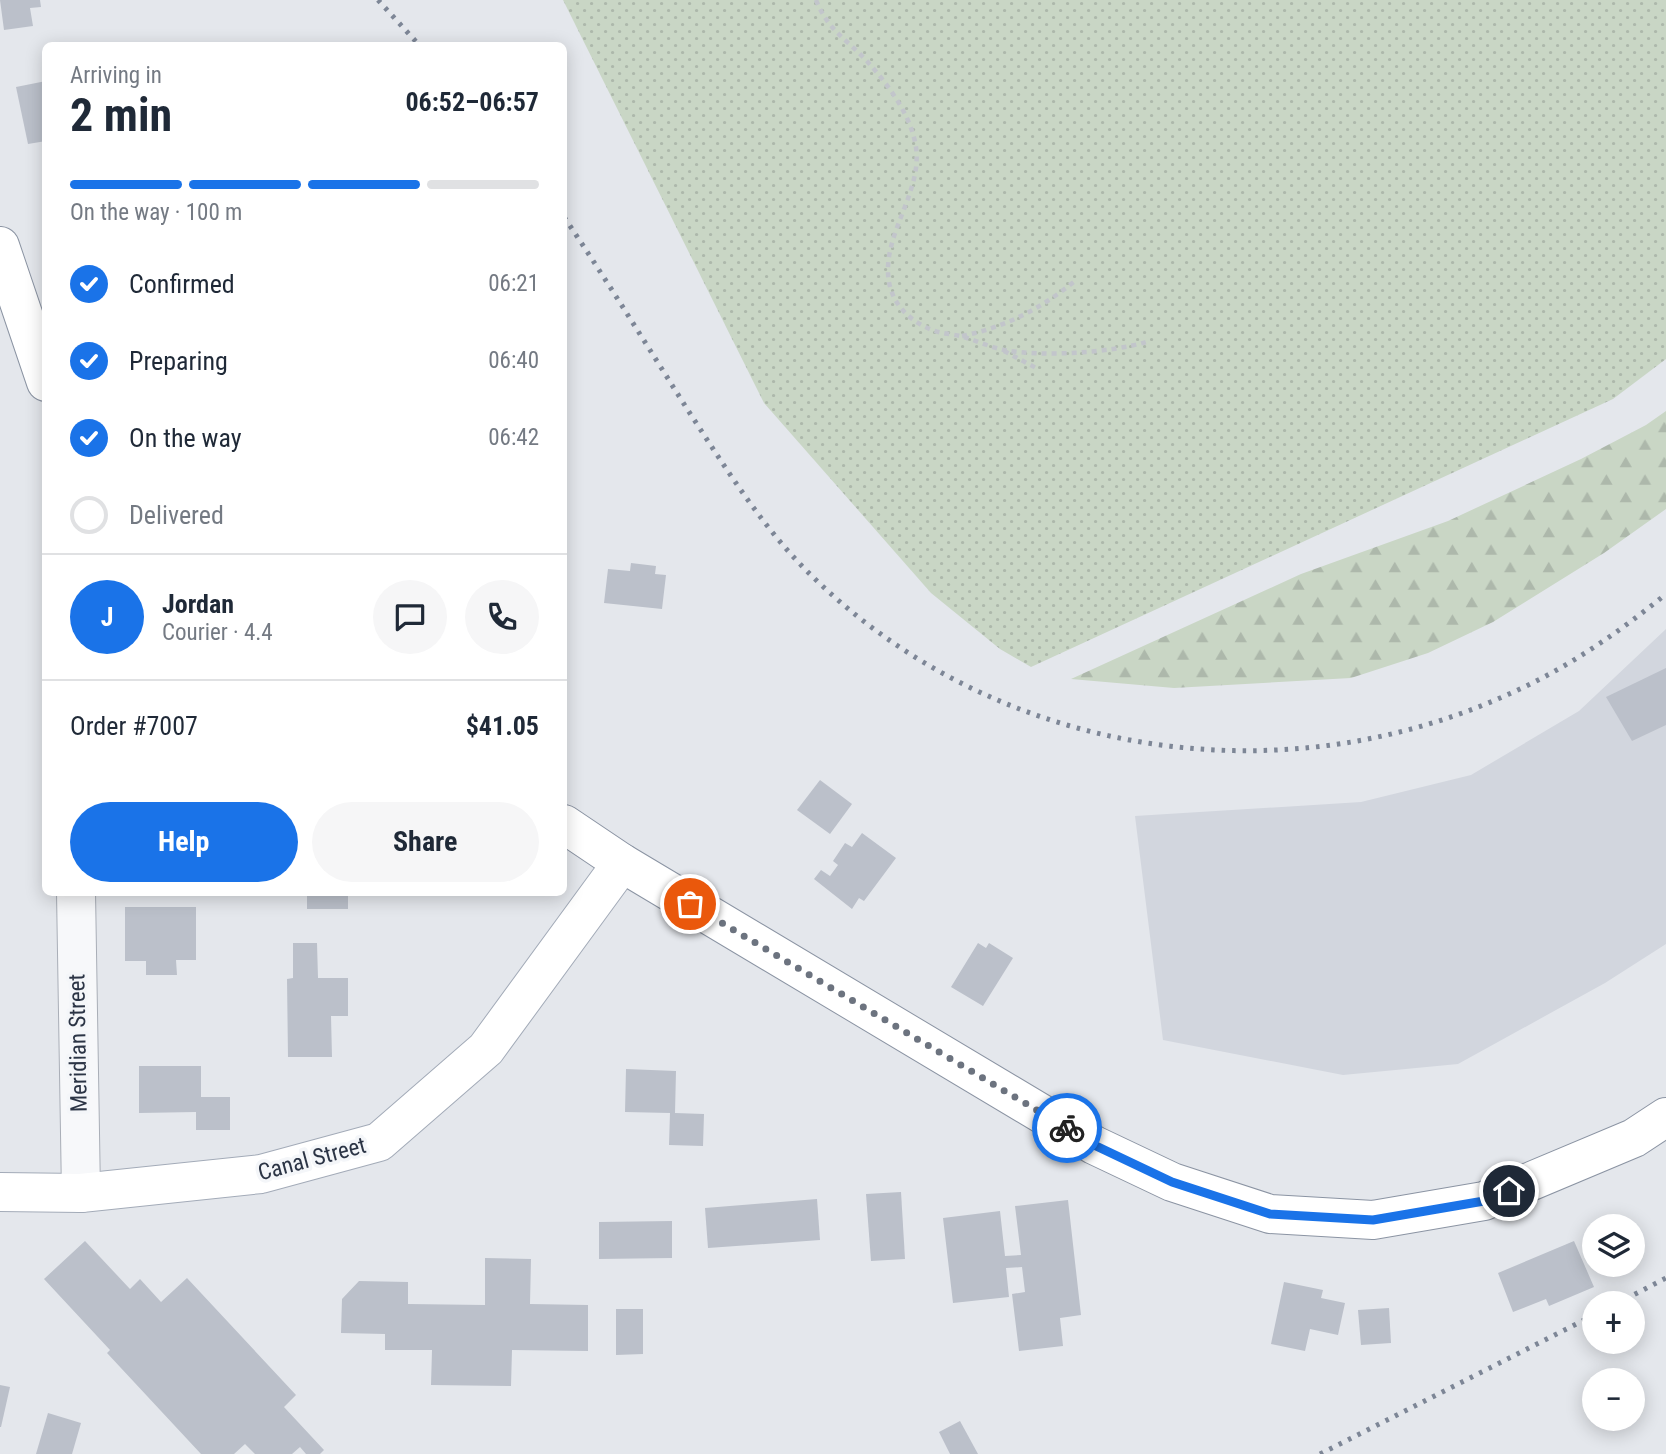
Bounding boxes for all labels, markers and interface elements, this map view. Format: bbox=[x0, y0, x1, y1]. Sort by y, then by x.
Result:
text: Arriving in bbox=[70, 62, 162, 89]
text: 06:52–06:57 bbox=[405, 87, 539, 117]
text: 2 min bbox=[70, 88, 172, 142]
text: On the way · 100 m bbox=[70, 199, 242, 226]
icon: check bbox=[70, 265, 108, 303]
text: Confirmed bbox=[129, 269, 235, 299]
text: 06:21 bbox=[488, 270, 539, 297]
icon: check bbox=[70, 342, 108, 380]
text: Preparing bbox=[129, 346, 228, 376]
text: 06:40 bbox=[488, 347, 539, 374]
icon: check bbox=[70, 419, 108, 457]
text: On the way bbox=[129, 423, 242, 453]
text: 06:42 bbox=[488, 424, 539, 451]
text: Delivered bbox=[129, 500, 224, 530]
button: chat bbox=[373, 580, 447, 654]
button: phone bbox=[465, 580, 539, 654]
text: Jordan bbox=[162, 589, 234, 619]
text: J bbox=[101, 602, 113, 632]
text: Courier · 4.4 bbox=[162, 619, 273, 646]
text: Order #7007 bbox=[70, 711, 198, 741]
text: $41.05 bbox=[466, 711, 539, 741]
button: Help bbox=[70, 802, 298, 882]
button: Share bbox=[312, 802, 539, 882]
pin bbox=[660, 874, 720, 934]
icon: bag bbox=[671, 885, 709, 923]
street label: Meridian Street bbox=[63, 974, 93, 1112]
courier bbox=[1032, 1093, 1102, 1163]
icon: bike bbox=[1048, 1109, 1086, 1147]
street label: Canal Street bbox=[255, 1132, 369, 1186]
pin bbox=[1479, 1161, 1539, 1221]
icon: home bbox=[1490, 1172, 1528, 1210]
map controls bbox=[1582, 1214, 1645, 1431]
button: layers bbox=[1582, 1214, 1645, 1277]
button: + bbox=[1582, 1291, 1645, 1354]
button: − bbox=[1582, 1368, 1645, 1431]

